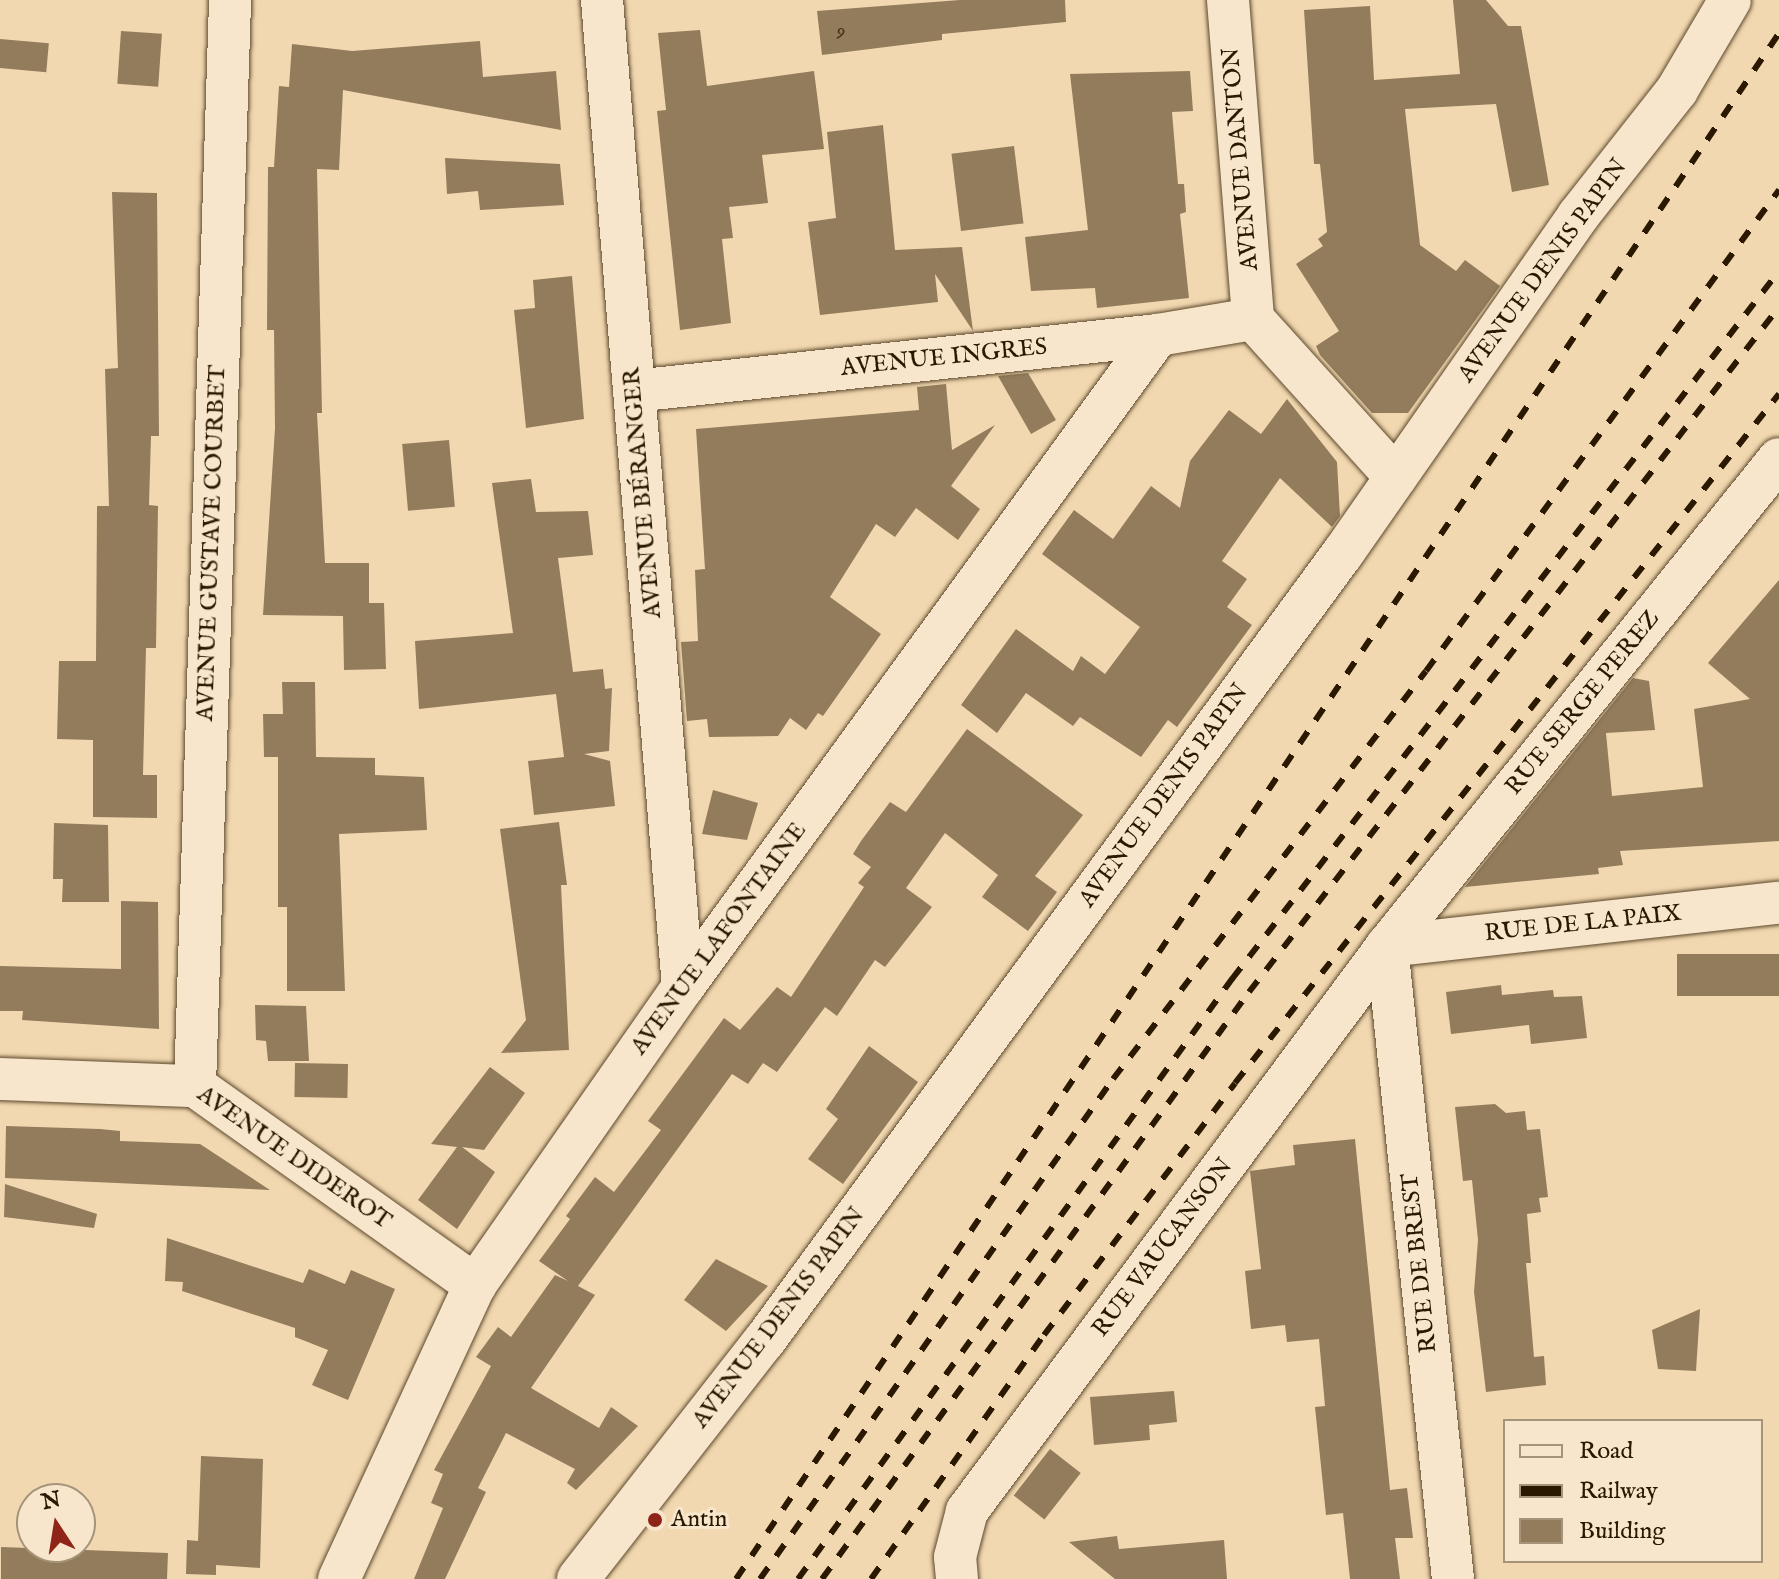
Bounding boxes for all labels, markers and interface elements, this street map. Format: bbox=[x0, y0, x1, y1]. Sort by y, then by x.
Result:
house number: 9 bbox=[837, 18, 845, 42]
street label: AVENUE DANTON bbox=[1217, 46, 1265, 272]
street label: AVENUE DENIS PAPIN bbox=[1452, 154, 1634, 388]
street label: AVENUE INGRES bbox=[839, 333, 1049, 383]
street label: AVENUE GUSTAVE COURBET bbox=[191, 364, 233, 722]
street label: AVENUE BÉRANGER bbox=[618, 366, 668, 620]
street label: RUE SERGE PEREZ bbox=[1500, 605, 1666, 801]
street label: AVENUE DENIS PAPIN bbox=[1073, 679, 1255, 913]
street label: AVENUE LAFONTAINE bbox=[625, 817, 813, 1061]
street label: RUE DE LA PAIX bbox=[1483, 899, 1683, 949]
street label: AVENUE DIDEROT bbox=[191, 1080, 397, 1236]
street label: RUE VAUCANSON bbox=[1087, 1153, 1239, 1343]
street label: RUE DE BREST bbox=[1396, 1172, 1444, 1354]
street label: AVENUE DENIS PAPIN bbox=[687, 1202, 871, 1434]
legend bbox=[1503, 1419, 1763, 1563]
text: Road bbox=[1579, 1436, 1633, 1467]
text: Railway bbox=[1579, 1476, 1658, 1507]
north arrow bbox=[16, 1483, 96, 1563]
text: N bbox=[39, 1486, 64, 1517]
place label: Antin bbox=[671, 1506, 727, 1534]
marker: Antin bbox=[646, 1511, 664, 1529]
text: Building bbox=[1579, 1516, 1665, 1547]

